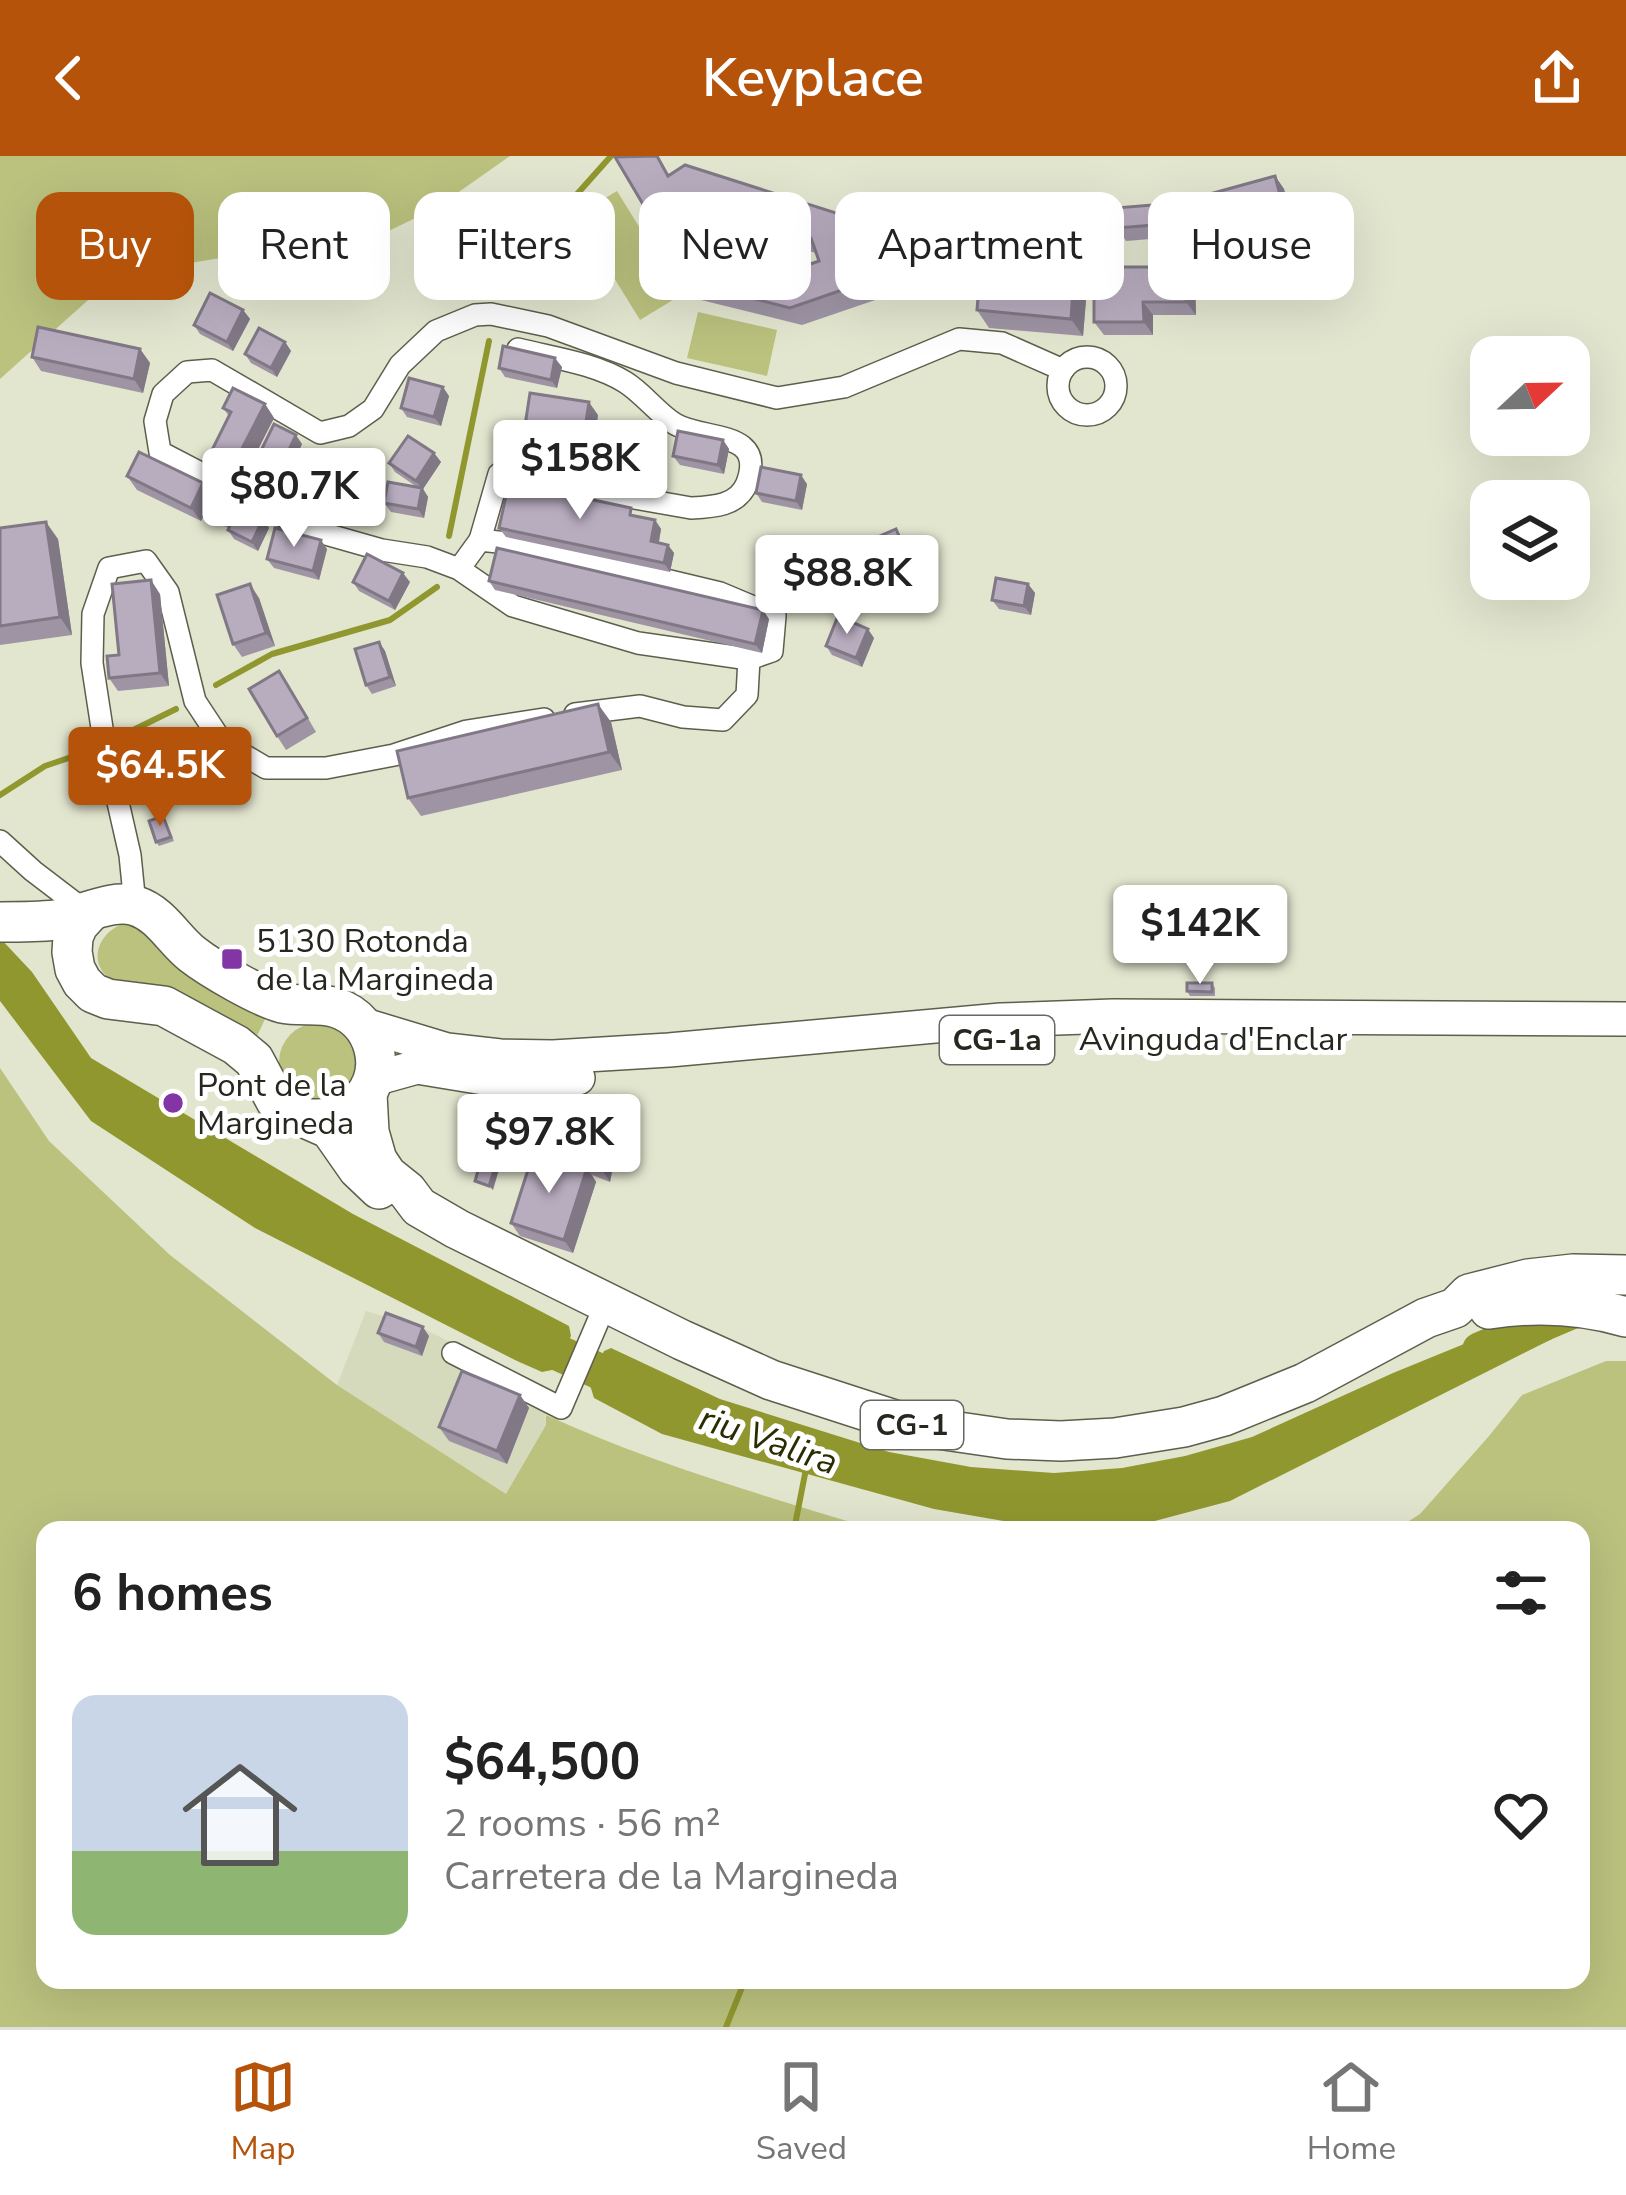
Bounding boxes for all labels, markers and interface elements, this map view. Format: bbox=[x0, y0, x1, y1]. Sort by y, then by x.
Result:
text: Keyplace bbox=[702, 41, 924, 115]
icon: back bbox=[36, 45, 102, 111]
icon: share bbox=[1524, 45, 1590, 111]
chip: Buy bbox=[36, 192, 194, 300]
chip: Rent bbox=[218, 192, 390, 300]
chip: Filters bbox=[414, 192, 615, 300]
chip: New bbox=[639, 192, 811, 300]
chip: Apartment bbox=[835, 192, 1124, 300]
chip: House bbox=[1148, 192, 1354, 300]
north arrow bbox=[1470, 336, 1590, 456]
map controls bbox=[1470, 336, 1590, 600]
pin: $158K bbox=[496, 420, 664, 522]
text: $158K bbox=[520, 432, 640, 485]
pin: $80.7K bbox=[196, 448, 392, 550]
text: $80.7K bbox=[229, 460, 359, 513]
button: layers bbox=[1470, 480, 1590, 600]
pin: $88.8K bbox=[749, 535, 945, 637]
text: $88.8K bbox=[782, 547, 912, 600]
pin: $64.5K bbox=[62, 727, 258, 829]
text: $64.5K bbox=[95, 739, 225, 792]
pin: $142K bbox=[1116, 885, 1284, 987]
text: $142K bbox=[1140, 897, 1260, 950]
place label: 5130 Rotonda de la Margineda bbox=[256, 919, 494, 1002]
marker: 5130 Rotonda de la Margineda bbox=[219, 946, 245, 972]
road number: CG-1a bbox=[940, 1016, 1054, 1064]
street label: Avinguda d'Enclar bbox=[1079, 1017, 1347, 1062]
place label: Pont de la Margineda bbox=[197, 1063, 354, 1146]
marker: Pont de la Margineda bbox=[160, 1090, 186, 1116]
pin: $97.8K bbox=[451, 1094, 647, 1196]
text: $97.8K bbox=[484, 1106, 614, 1159]
water label: riu Valira bbox=[693, 1394, 844, 1487]
road number: CG-1 bbox=[861, 1401, 963, 1449]
text: 6 homes bbox=[72, 1558, 273, 1628]
icon: filters bbox=[1488, 1560, 1554, 1626]
text: $64,500 bbox=[444, 1727, 640, 1797]
icon: home bbox=[168, 1743, 312, 1887]
icon: heart bbox=[1488, 1782, 1554, 1848]
text: 2 rooms · 56 m² bbox=[444, 1797, 721, 1850]
text: Carretera de la Margineda bbox=[444, 1850, 899, 1903]
tab: Map bbox=[230, 2054, 296, 2171]
tab: Saved bbox=[756, 2054, 847, 2171]
tab: Home bbox=[1307, 2054, 1396, 2171]

